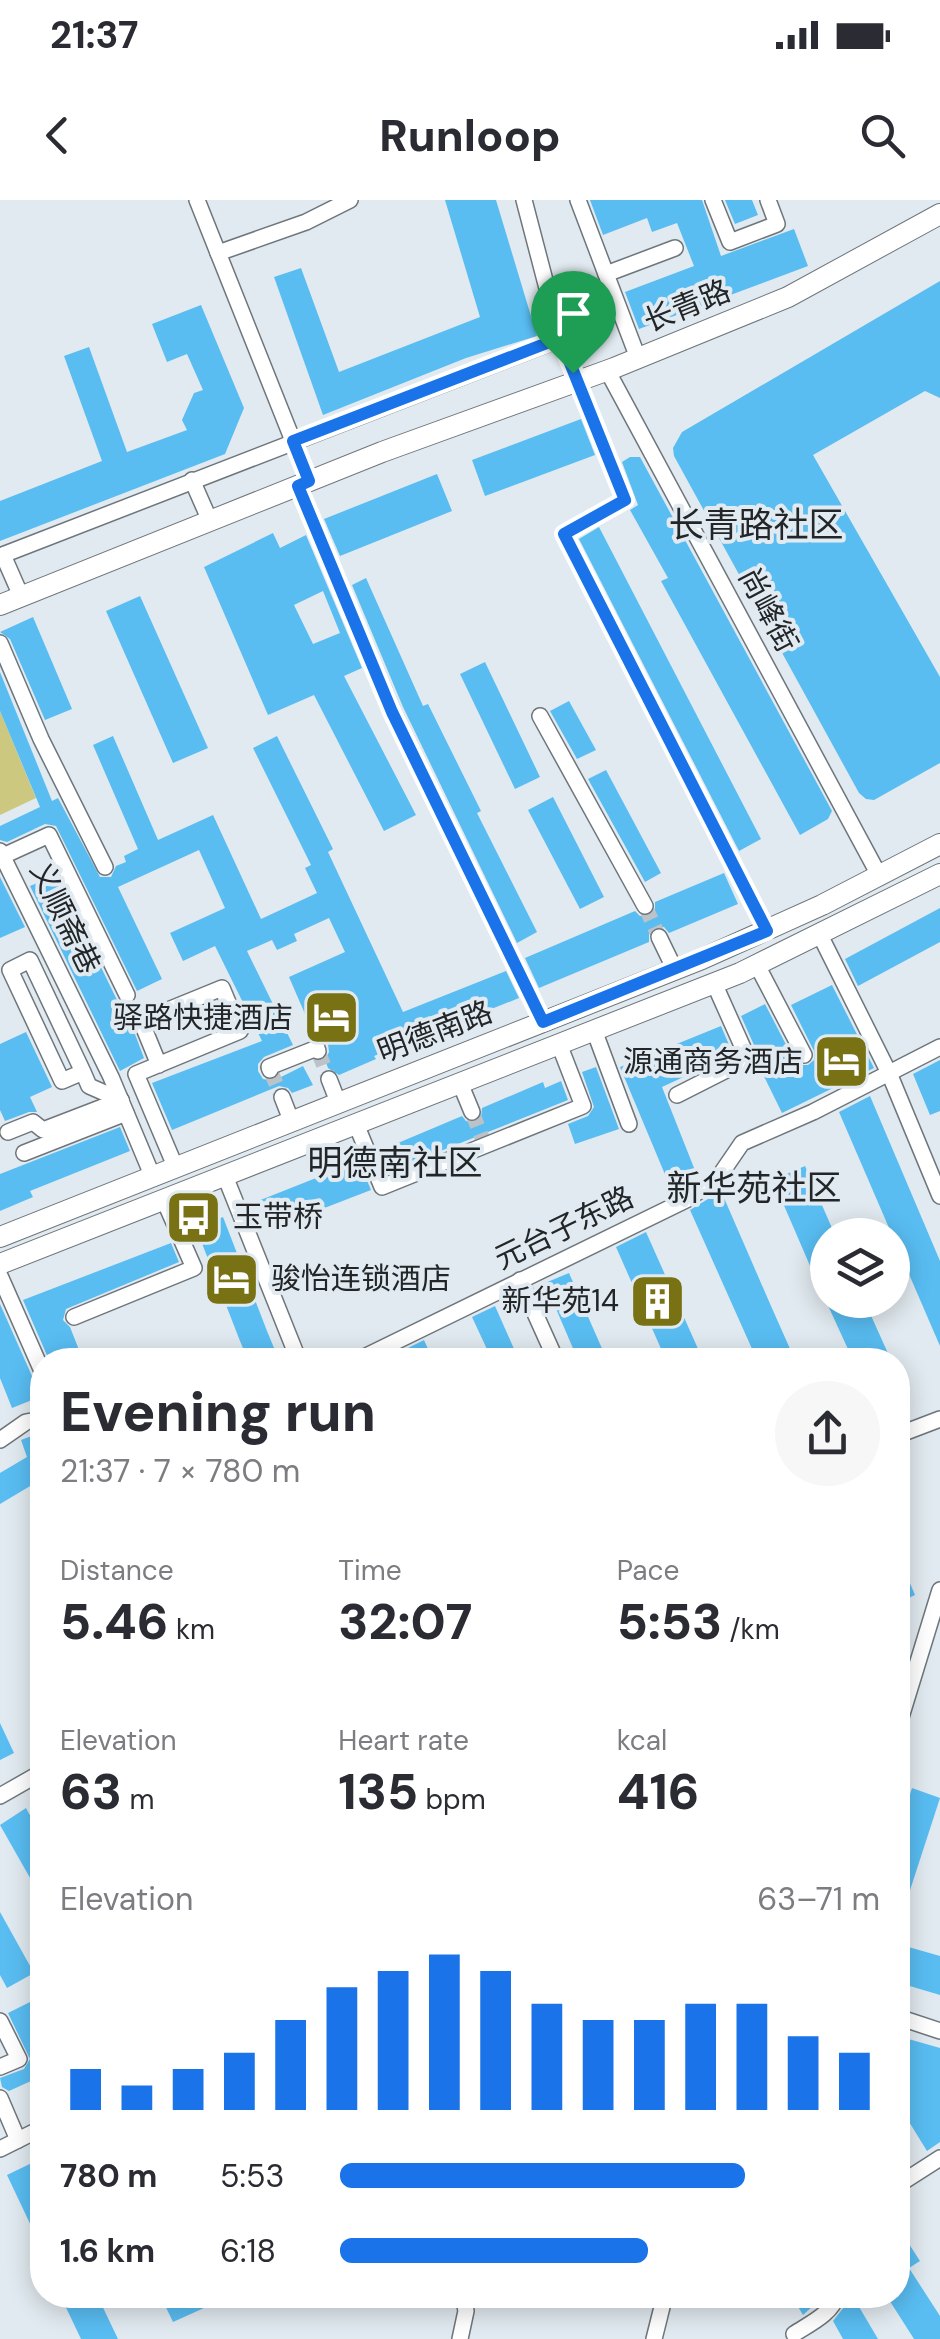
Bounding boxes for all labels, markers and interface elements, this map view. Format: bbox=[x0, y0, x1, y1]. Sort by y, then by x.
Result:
text: 21:37 bbox=[50, 10, 138, 60]
text: Runloop bbox=[379, 106, 561, 165]
icon: back bbox=[30, 108, 85, 163]
icon: search bbox=[855, 108, 910, 163]
pin bbox=[531, 271, 616, 374]
street label: 长青路 bbox=[638, 271, 736, 340]
icon: arrive bbox=[546, 286, 601, 341]
district label: 长青路社区 bbox=[668, 502, 844, 548]
street label: 尚峰街 bbox=[730, 561, 807, 659]
street label: 义顺斋巷 bbox=[22, 855, 109, 980]
hotel icon: 驿路快捷酒店 bbox=[302, 988, 362, 1048]
street label: 明德南路 bbox=[372, 992, 498, 1071]
place label: 驿路快捷酒店 bbox=[113, 998, 293, 1037]
hotel icon: 源通商务酒店 bbox=[812, 1032, 872, 1092]
place label: 源通商务酒店 bbox=[623, 1042, 803, 1081]
district label: 明德南社区 bbox=[307, 1140, 483, 1186]
district label: 新华苑社区 bbox=[666, 1165, 842, 1211]
street label: 元台子东路 bbox=[488, 1177, 640, 1278]
bus stop icon: 玉带桥 bbox=[164, 1187, 224, 1247]
place label: 玉带桥 bbox=[233, 1197, 323, 1236]
map controls bbox=[810, 1218, 910, 1318]
button: layers bbox=[810, 1218, 910, 1318]
hotel icon: 骏怡连锁酒店 bbox=[202, 1249, 262, 1309]
place label: 骏怡连锁酒店 bbox=[271, 1259, 451, 1298]
building icon: 新华苑14 bbox=[628, 1271, 688, 1331]
place label: 新华苑14 bbox=[501, 1281, 619, 1320]
text: Evening run bbox=[60, 1376, 376, 1448]
button: share bbox=[775, 1381, 880, 1486]
text: 21:37 · 7 × 780 m bbox=[60, 1450, 300, 1492]
text: Distance bbox=[60, 1552, 174, 1589]
text: Time bbox=[338, 1552, 402, 1589]
text: Pace bbox=[617, 1552, 679, 1589]
text: 5.46 bbox=[60, 1589, 169, 1655]
text: 32:07 bbox=[338, 1589, 472, 1655]
text: 5:53 bbox=[617, 1589, 722, 1655]
text: km bbox=[169, 1611, 215, 1648]
text: /km bbox=[722, 1611, 780, 1648]
text: Elevation bbox=[60, 1722, 177, 1759]
text: Heart rate bbox=[338, 1722, 469, 1759]
text: kcal bbox=[617, 1722, 667, 1759]
text: 63 bbox=[60, 1759, 122, 1825]
text: 135 bbox=[338, 1759, 418, 1825]
text: 416 bbox=[617, 1759, 700, 1825]
text: m bbox=[122, 1781, 154, 1818]
text: bpm bbox=[418, 1781, 486, 1818]
text: Elevation bbox=[60, 1878, 193, 1920]
text: 63–71 m bbox=[757, 1878, 880, 1920]
text: 780 m bbox=[60, 2155, 157, 2197]
text: 5:53 bbox=[220, 2155, 284, 2197]
text: 1.6 km bbox=[60, 2230, 155, 2272]
text: 6:18 bbox=[220, 2230, 276, 2272]

